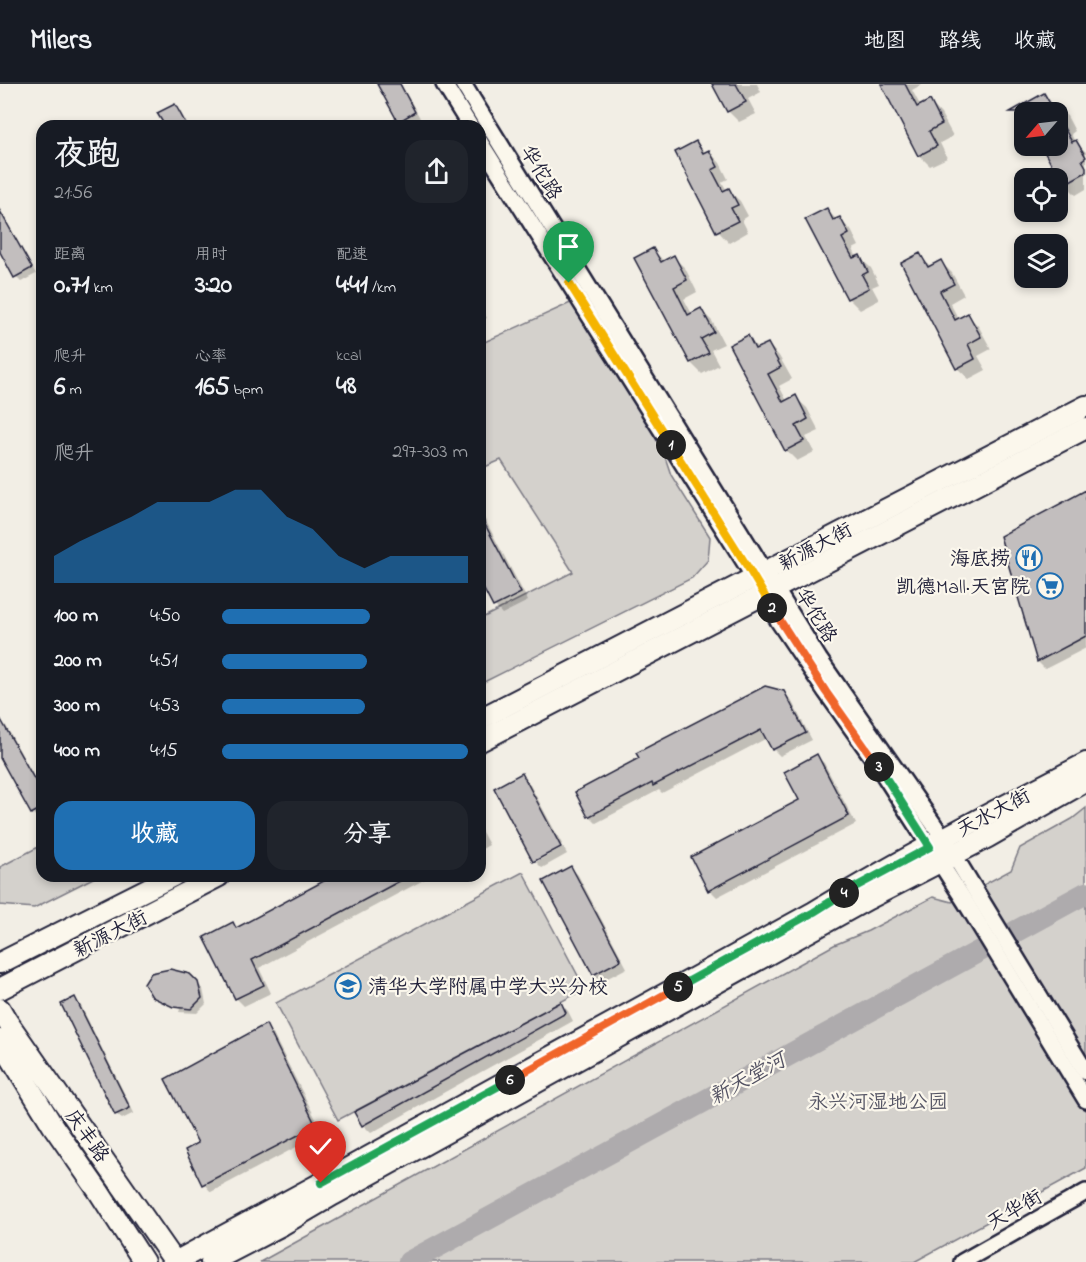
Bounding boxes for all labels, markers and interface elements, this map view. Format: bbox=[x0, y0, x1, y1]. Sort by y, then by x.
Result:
text: Milers bbox=[30, 21, 92, 62]
text: 地图 bbox=[864, 27, 906, 57]
text: 路线 bbox=[939, 27, 981, 57]
text: 收藏 bbox=[1014, 27, 1056, 57]
north arrow bbox=[1014, 102, 1068, 156]
map controls bbox=[1014, 102, 1068, 288]
text: 夜跑 bbox=[54, 132, 120, 180]
button: share bbox=[405, 140, 468, 203]
street label: 华佗路 bbox=[512, 140, 569, 207]
button: locate bbox=[1014, 168, 1068, 222]
text: 21:56 bbox=[54, 179, 92, 208]
pin bbox=[543, 221, 594, 283]
icon: arrive bbox=[552, 230, 585, 263]
button: layers bbox=[1014, 234, 1068, 288]
text: 距离 bbox=[54, 243, 86, 267]
text: 用时 bbox=[195, 243, 227, 267]
text: 配速 bbox=[336, 243, 368, 267]
text: 0.71 bbox=[54, 267, 90, 305]
text: 3:20 bbox=[195, 267, 232, 305]
text: 4:41 bbox=[336, 267, 368, 305]
text: km bbox=[90, 276, 113, 300]
text: /km bbox=[368, 276, 396, 300]
text: kcal bbox=[336, 344, 361, 368]
text: 爬升 bbox=[54, 345, 86, 369]
text: 心率 bbox=[195, 345, 227, 369]
text: 48 bbox=[336, 368, 356, 406]
text: 6 bbox=[54, 369, 65, 407]
text: 165 bbox=[195, 369, 230, 407]
text: m bbox=[65, 378, 82, 402]
text: bpm bbox=[230, 378, 263, 402]
pin: 1 bbox=[656, 430, 686, 460]
text: 1 bbox=[668, 433, 674, 457]
text: 297–303 m bbox=[392, 438, 468, 467]
text: 爬升 bbox=[54, 440, 94, 469]
street label: 新源大街 bbox=[774, 517, 858, 580]
restaurant icon: 海底捞 bbox=[1014, 543, 1044, 573]
place label: 海底捞 bbox=[950, 546, 1010, 575]
supermarket icon: 凯德Mall·天宫院 bbox=[1035, 571, 1065, 601]
place label: 凯德Mall·天宫院 bbox=[896, 574, 1030, 603]
street label: 华佗路 bbox=[787, 583, 844, 650]
pin: 2 bbox=[757, 593, 787, 623]
text: 2 bbox=[768, 596, 776, 620]
text: 100 m bbox=[54, 602, 98, 631]
text: 4:50 bbox=[150, 602, 180, 631]
text: 200 m bbox=[54, 647, 102, 676]
text: 4:51 bbox=[150, 647, 178, 676]
text: 300 m bbox=[54, 692, 100, 721]
text: 4:53 bbox=[150, 692, 180, 721]
text: 400 m bbox=[54, 737, 100, 766]
text: 4:15 bbox=[150, 737, 178, 766]
pin: 3 bbox=[864, 752, 894, 782]
text: 3 bbox=[876, 755, 882, 779]
street label: 天水大街 bbox=[952, 783, 1036, 846]
button: 收藏 bbox=[54, 801, 255, 870]
button: 分享 bbox=[267, 801, 468, 870]
pin: 4 bbox=[829, 878, 859, 908]
text: 4 bbox=[841, 881, 847, 905]
street label: 新源大街 bbox=[69, 904, 153, 966]
school or university icon: 清华大学附属中学大兴分校 bbox=[333, 971, 363, 1001]
pin: 5 bbox=[663, 972, 693, 1002]
place label: 清华大学附属中学大兴分校 bbox=[368, 974, 608, 1003]
text: 5 bbox=[673, 975, 683, 999]
water label: 新天堂河 bbox=[704, 1045, 795, 1113]
pin: 6 bbox=[495, 1065, 525, 1095]
text: 6 bbox=[506, 1068, 514, 1092]
park label: 永兴河湿地公园 bbox=[808, 1089, 948, 1118]
street label: 庆丰路 bbox=[57, 1104, 116, 1170]
pin bbox=[295, 1121, 346, 1183]
icon: check bbox=[304, 1130, 337, 1163]
street label: 天华街 bbox=[982, 1184, 1048, 1239]

